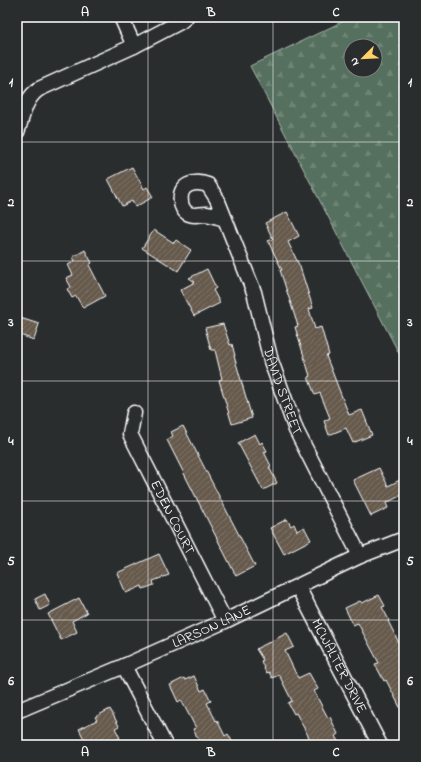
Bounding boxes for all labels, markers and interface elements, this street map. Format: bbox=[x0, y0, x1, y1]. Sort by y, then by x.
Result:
text: A bbox=[81, 3, 89, 22]
text: B bbox=[206, 3, 216, 22]
text: C bbox=[332, 3, 340, 22]
north arrow bbox=[343, 38, 383, 78]
text: N bbox=[346, 55, 364, 68]
text: 1 bbox=[9, 73, 14, 92]
text: 1 bbox=[408, 73, 413, 92]
text: 2 bbox=[7, 193, 15, 212]
text: 2 bbox=[406, 193, 414, 212]
text: 3 bbox=[7, 313, 14, 332]
text: 3 bbox=[406, 313, 413, 332]
street label: DAVID STREET bbox=[257, 344, 308, 439]
text: 4 bbox=[7, 432, 14, 451]
text: 4 bbox=[406, 432, 413, 451]
street label: EDEN COURT bbox=[145, 476, 200, 558]
text: 5 bbox=[7, 552, 15, 571]
text: 5 bbox=[406, 552, 414, 571]
street label: LARSON LANE bbox=[169, 600, 254, 654]
street label: MCWALTER DRIVE bbox=[306, 615, 372, 717]
text: 6 bbox=[7, 672, 14, 691]
text: 6 bbox=[406, 672, 413, 691]
text: A bbox=[81, 743, 89, 762]
text: B bbox=[206, 743, 216, 762]
text: C bbox=[332, 743, 340, 762]

